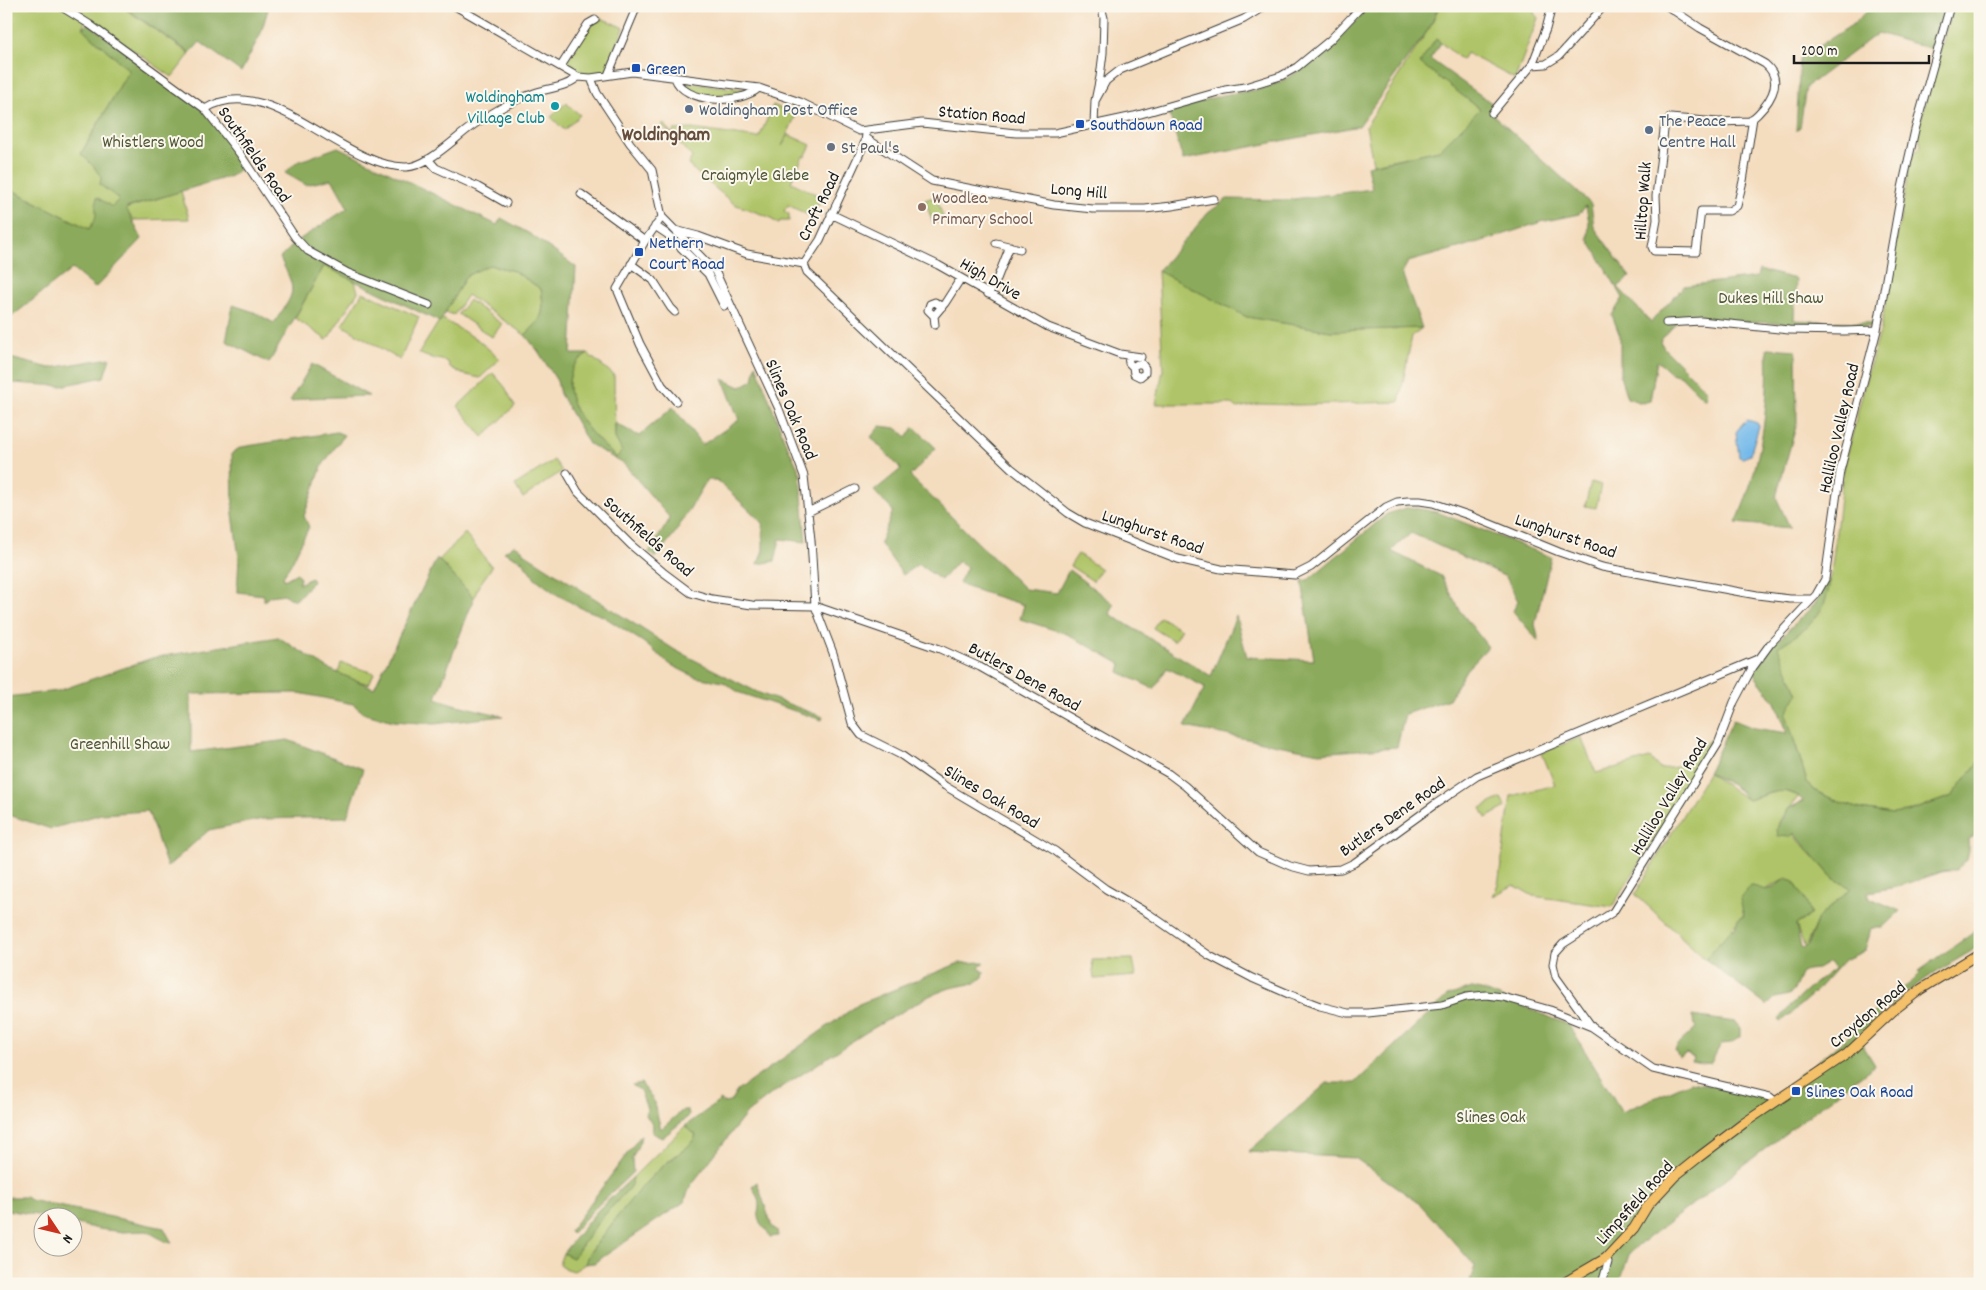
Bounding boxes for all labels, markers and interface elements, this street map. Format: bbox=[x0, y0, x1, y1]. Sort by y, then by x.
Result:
scale bar bbox=[1794, 32, 1928, 64]
text: 200 m bbox=[1801, 41, 1838, 63]
place label: Green bbox=[646, 58, 686, 83]
marker: Green bbox=[630, 62, 642, 74]
place label: Woldingham Village Club bbox=[465, 86, 545, 132]
place label: Woldingham Post Office bbox=[699, 99, 858, 124]
marker: Woldingham Village Club bbox=[549, 100, 561, 112]
street label: Station Road bbox=[937, 100, 1026, 133]
street label: Southfields Road bbox=[210, 102, 296, 209]
marker: Woldingham Post Office bbox=[683, 103, 695, 115]
place label: The Peace Centre Hall bbox=[1659, 110, 1736, 156]
place label: Southdown Road bbox=[1090, 114, 1203, 139]
marker: Southdown Road bbox=[1074, 118, 1086, 130]
district label: Woldingham bbox=[622, 122, 710, 150]
marker: The Peace Centre Hall bbox=[1643, 124, 1655, 136]
park label: Whistlers Wood bbox=[102, 131, 204, 156]
place label: St Paul's bbox=[841, 137, 899, 162]
marker: St Paul's bbox=[825, 141, 837, 153]
street label: Hilltop Walk bbox=[1629, 161, 1660, 241]
park label: Craigmyle Glebe bbox=[701, 164, 809, 189]
street label: Croft Road bbox=[793, 168, 848, 246]
street label: Long Hill bbox=[1049, 178, 1109, 207]
place label: Woodlea Primary School bbox=[932, 187, 1033, 233]
marker: Woodlea Primary School bbox=[916, 201, 928, 213]
place label: Nethern Court Road bbox=[649, 232, 725, 278]
marker: Nethern Court Road bbox=[633, 246, 645, 258]
street label: High Drive bbox=[954, 252, 1025, 308]
park label: Dukes Hill Shaw bbox=[1718, 287, 1824, 312]
street label: Slines Oak Road bbox=[757, 356, 822, 464]
street label: Halliloo Valley Road bbox=[1813, 361, 1868, 496]
street label: Southfields Road bbox=[597, 491, 698, 584]
street label: Lunghurst Road bbox=[1098, 504, 1206, 562]
street label: Lunghurst Road bbox=[1511, 508, 1619, 566]
street label: Butlers Dene Road bbox=[963, 637, 1084, 719]
park label: Greenhill Shaw bbox=[70, 733, 170, 758]
street label: Halliloo Valley Road bbox=[1625, 734, 1715, 861]
street label: Slines Oak Road bbox=[938, 760, 1043, 837]
street label: Butlers Dene Road bbox=[1335, 772, 1452, 864]
street label: Croydon Road bbox=[1825, 976, 1912, 1056]
place label: Slines Oak Road bbox=[1806, 1081, 1913, 1106]
marker: Slines Oak Road bbox=[1790, 1085, 1802, 1097]
park label: Slines Oak bbox=[1456, 1106, 1526, 1131]
street label: Limpsfield Road bbox=[1591, 1156, 1680, 1251]
north arrow bbox=[32, 1208, 82, 1258]
text: N bbox=[57, 1230, 77, 1247]

